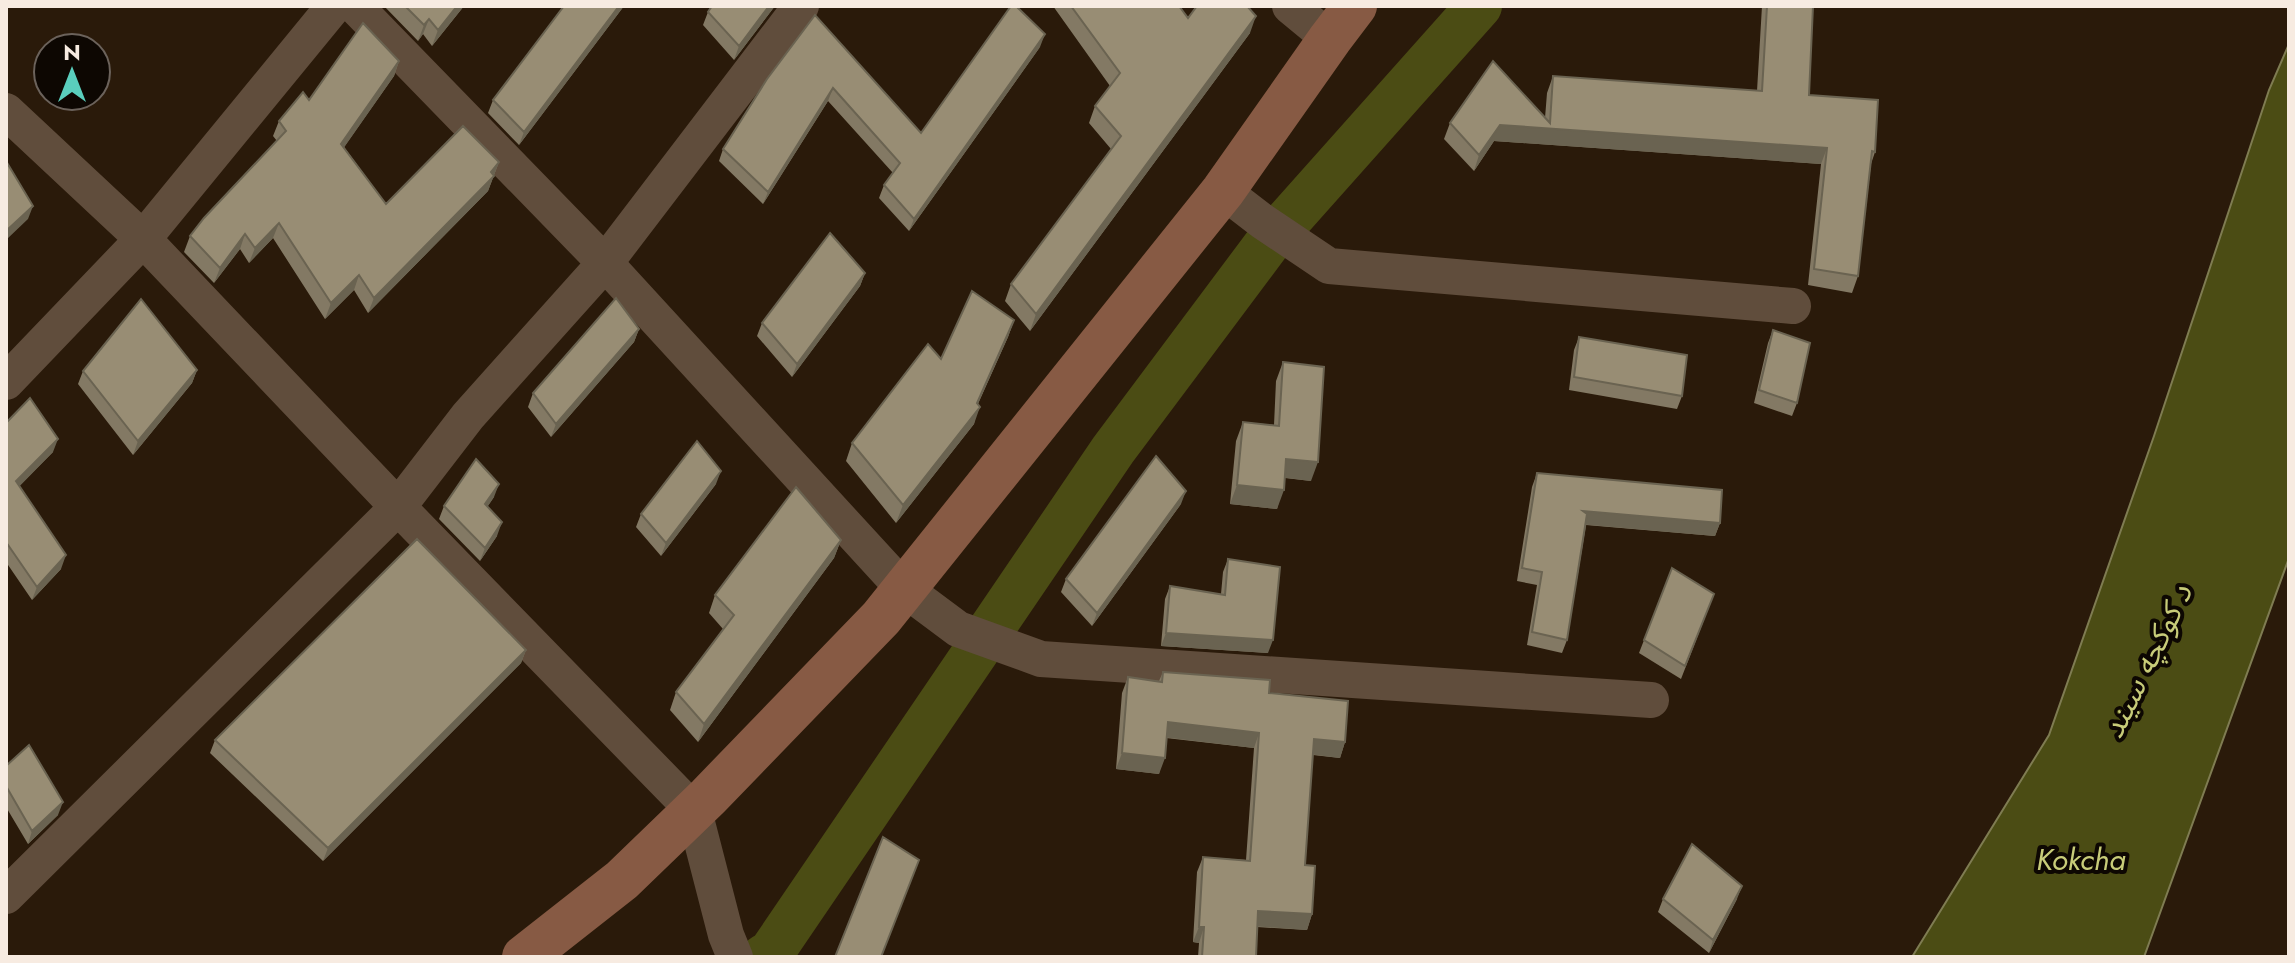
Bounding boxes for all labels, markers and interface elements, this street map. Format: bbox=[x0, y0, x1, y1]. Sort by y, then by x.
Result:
north arrow bbox=[32, 32, 112, 112]
text: N bbox=[63, 36, 81, 68]
water label: د کوکچه سیند bbox=[2091, 576, 2203, 745]
water label: Kokcha bbox=[2036, 838, 2126, 881]

